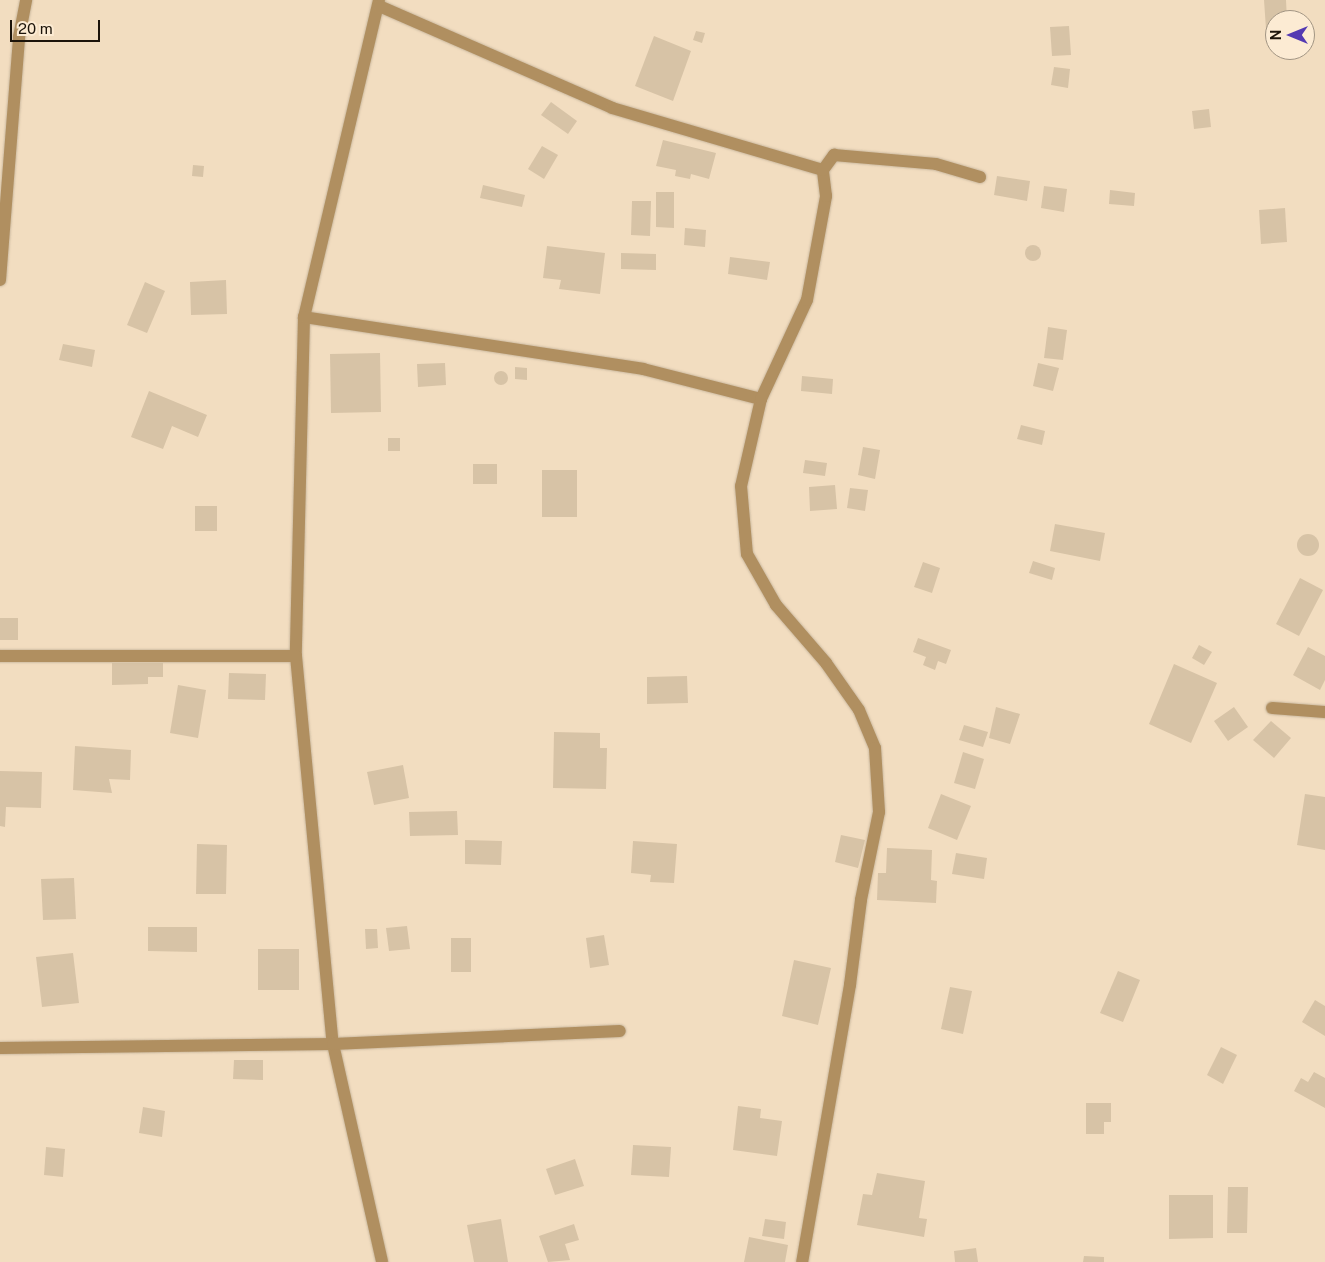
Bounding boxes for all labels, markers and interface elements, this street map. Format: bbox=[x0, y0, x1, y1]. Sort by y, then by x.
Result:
scale bar bbox=[12, 10, 102, 42]
north arrow bbox=[1265, 10, 1315, 60]
text: 20 m bbox=[18, 20, 53, 37]
text: N bbox=[1268, 30, 1284, 40]

